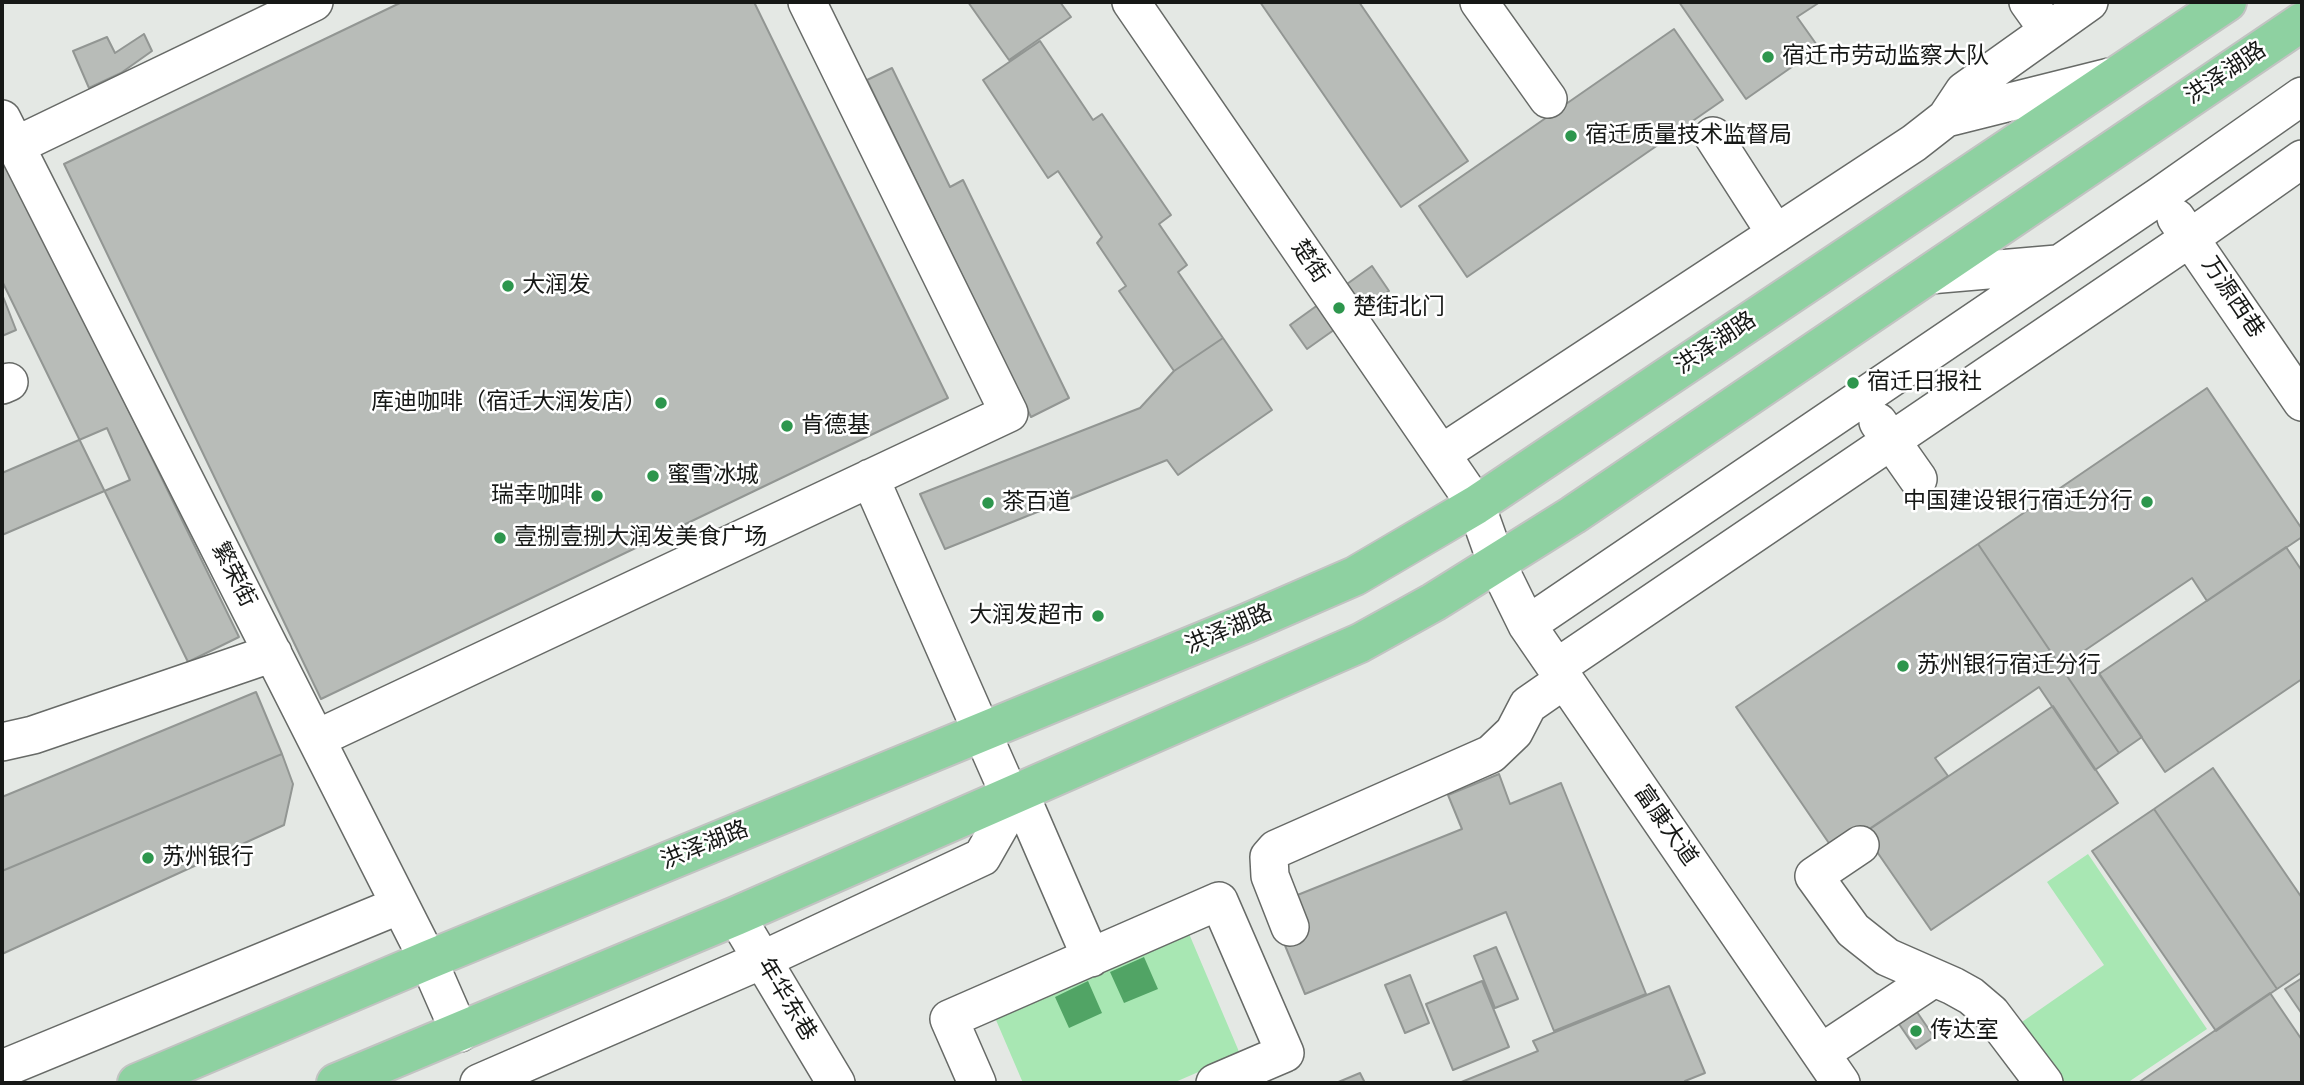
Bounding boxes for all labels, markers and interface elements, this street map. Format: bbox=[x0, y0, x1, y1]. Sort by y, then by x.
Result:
street label: 洪泽湖路 bbox=[2180, 37, 2272, 111]
place label: 宿迁市劳动监察大队 bbox=[1782, 43, 1989, 71]
marker: 宿迁市劳动监察大队 bbox=[1760, 49, 1776, 65]
place label: 宿迁质量技术监督局 bbox=[1585, 122, 1792, 150]
marker: 宿迁质量技术监督局 bbox=[1563, 128, 1579, 144]
street label: 楚街 bbox=[1285, 235, 1333, 289]
street label: 万源西巷 bbox=[2195, 252, 2269, 344]
place label: 大润发 bbox=[522, 272, 591, 300]
marker: 大润发 bbox=[500, 278, 516, 294]
place label: 楚街北门 bbox=[1353, 294, 1445, 322]
marker: 楚街北门 bbox=[1331, 300, 1347, 316]
street label: 洪泽湖路 bbox=[1670, 307, 1762, 381]
place label: 宿迁日报社 bbox=[1867, 369, 1982, 397]
marker: 宿迁日报社 bbox=[1845, 375, 1861, 391]
place label: 库迪咖啡（宿迁大润发店） bbox=[371, 389, 647, 417]
marker: 库迪咖啡（宿迁大润发店） bbox=[653, 395, 669, 411]
place label: 肯德基 bbox=[801, 412, 870, 440]
marker: 肯德基 bbox=[779, 418, 795, 434]
place label: 蜜雪冰城 bbox=[667, 462, 759, 490]
marker: 蜜雪冰城 bbox=[645, 468, 661, 484]
place label: 瑞幸咖啡 bbox=[491, 482, 583, 510]
marker: 瑞幸咖啡 bbox=[589, 488, 605, 504]
place label: 中国建设银行宿迁分行 bbox=[1903, 488, 2133, 516]
place label: 茶百道 bbox=[1002, 489, 1071, 517]
marker: 中国建设银行宿迁分行 bbox=[2139, 494, 2155, 510]
marker: 茶百道 bbox=[980, 495, 996, 511]
place label: 壹捌壹捌大润发美食广场 bbox=[514, 524, 767, 552]
marker: 壹捌壹捌大润发美食广场 bbox=[492, 530, 508, 546]
street label: 繁荣街 bbox=[205, 538, 261, 612]
street label: 洪泽湖路 bbox=[1181, 599, 1277, 661]
place label: 大润发超市 bbox=[969, 602, 1084, 630]
marker: 大润发超市 bbox=[1090, 608, 1106, 624]
place label: 苏州银行宿迁分行 bbox=[1917, 652, 2101, 680]
marker: 苏州银行宿迁分行 bbox=[1895, 658, 1911, 674]
street label: 富康大道 bbox=[1627, 780, 1703, 872]
street label: 洪泽湖路 bbox=[657, 816, 753, 876]
place label: 苏州银行 bbox=[162, 844, 254, 872]
marker: 苏州银行 bbox=[140, 850, 156, 866]
street label: 年华东巷 bbox=[750, 953, 822, 1047]
place label: 传达室 bbox=[1930, 1017, 1999, 1045]
marker: 传达室 bbox=[1908, 1023, 1924, 1039]

